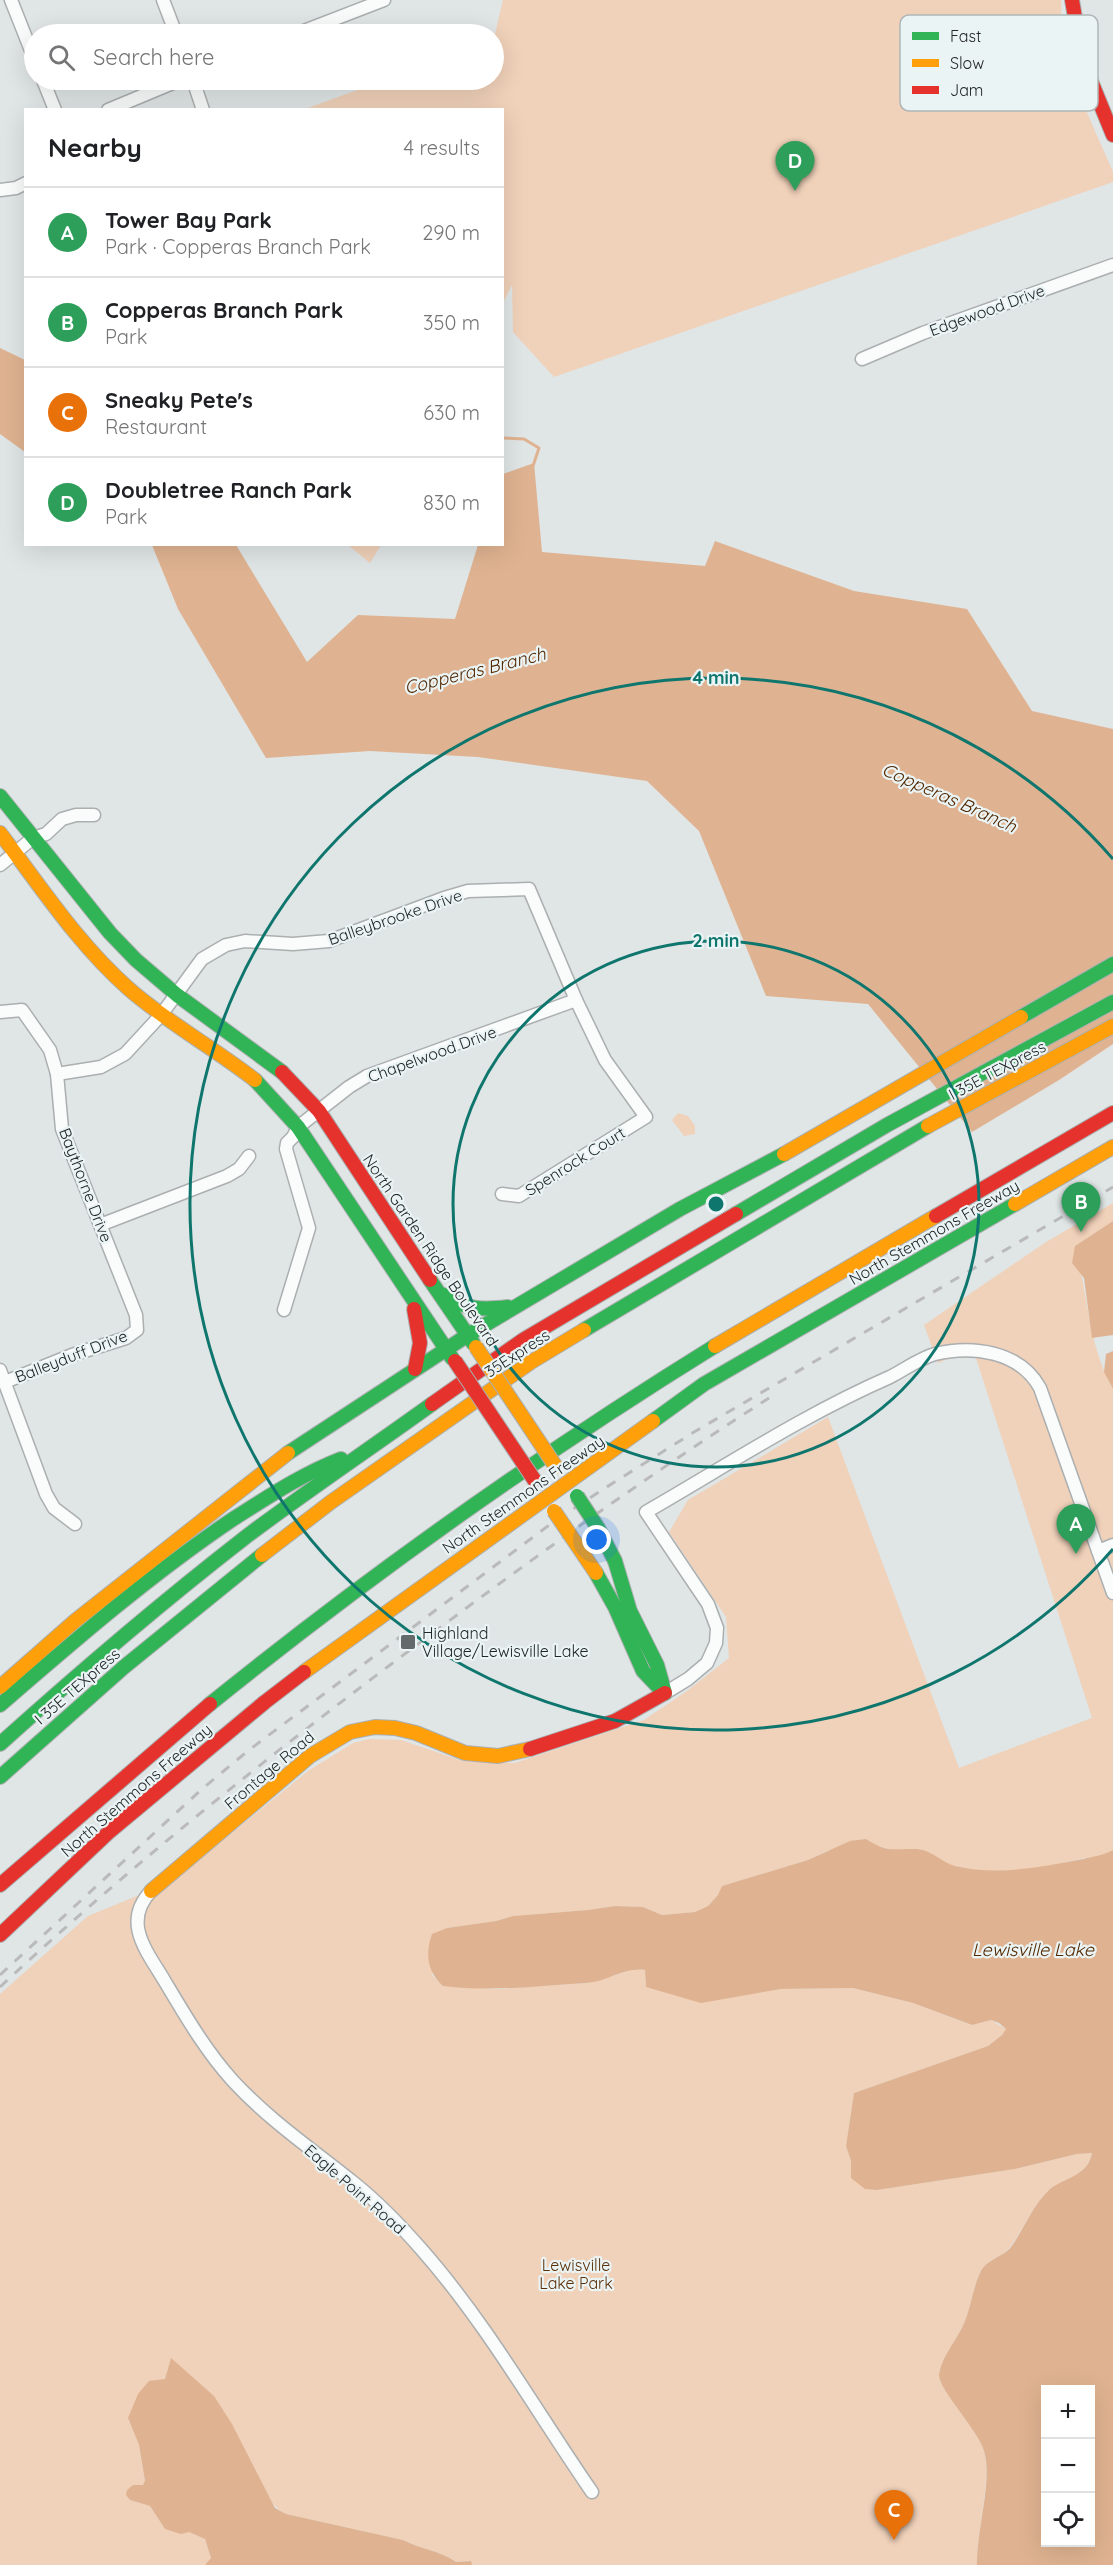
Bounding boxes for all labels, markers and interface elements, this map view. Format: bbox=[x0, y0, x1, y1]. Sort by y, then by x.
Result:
legend bbox=[900, 15, 1098, 111]
search box bbox=[24, 24, 504, 90]
text: Fast bbox=[950, 26, 981, 46]
icon: search bbox=[45, 41, 78, 74]
text: Search here bbox=[93, 43, 214, 71]
text: Slow bbox=[950, 53, 984, 73]
text: Jam bbox=[950, 80, 983, 100]
text: Nearby bbox=[48, 131, 142, 164]
text: 4 results bbox=[404, 135, 480, 160]
pin: D bbox=[776, 142, 814, 191]
text: Tower Bay Park bbox=[105, 206, 272, 234]
text: A bbox=[61, 220, 74, 245]
text: 290 m bbox=[422, 220, 480, 245]
text: Park · Copperas Branch Park bbox=[105, 234, 371, 259]
street label: Edgewood Drive bbox=[927, 280, 1047, 340]
text: Copperas Branch Park bbox=[105, 296, 343, 324]
text: B bbox=[61, 310, 74, 335]
text: 350 m bbox=[423, 310, 480, 335]
text: Park bbox=[105, 324, 147, 349]
text: Sneaky Pete's bbox=[105, 386, 253, 414]
text: C bbox=[61, 400, 74, 425]
text: 630 m bbox=[423, 400, 480, 425]
text: Restaurant bbox=[105, 414, 207, 439]
text: Doubletree Ranch Park bbox=[105, 476, 352, 504]
text: D bbox=[60, 490, 75, 515]
text: 830 m bbox=[423, 490, 480, 515]
text: Park bbox=[105, 504, 147, 529]
water label: Copperas Branch bbox=[402, 642, 549, 699]
text: 4 min bbox=[692, 666, 740, 689]
water label: Copperas Branch bbox=[878, 758, 1021, 838]
street label: Balleybrooke Drive bbox=[325, 885, 465, 949]
text: 2 min bbox=[693, 929, 739, 952]
street label: Chapelwood Drive bbox=[365, 1021, 499, 1087]
street label: I 35E TEXpress bbox=[945, 1036, 1049, 1104]
street label: Spenrock Court bbox=[521, 1122, 629, 1200]
street label: Baythorne Drive bbox=[55, 1125, 117, 1245]
street label: North Garden Ridge Boulevard bbox=[359, 1150, 503, 1350]
street label: North Stemmons Freeway bbox=[845, 1175, 1023, 1289]
pin: B bbox=[1062, 1182, 1100, 1232]
centre of rings bbox=[706, 1194, 726, 1214]
street label: Balleyduff Drive bbox=[12, 1325, 130, 1387]
street label: 35Express bbox=[481, 1325, 553, 1381]
street label: North Stemmons Freeway bbox=[438, 1430, 608, 1558]
pin: A bbox=[1056, 1504, 1096, 1554]
your location bbox=[582, 1525, 611, 1554]
place label: Highland Village/Lewisville Lake bbox=[422, 1623, 589, 1661]
marker: Highland Village/Lewisville Lake bbox=[399, 1633, 417, 1651]
street label: I 35E TEXpress bbox=[30, 1643, 124, 1729]
street label: North Stemmons Freeway bbox=[56, 1719, 216, 1861]
street label: Frontage Road bbox=[220, 1726, 318, 1814]
water label: Lewisville Lake bbox=[972, 1938, 1095, 1961]
street label: Eagle Point Road bbox=[301, 2140, 409, 2238]
park label: Lewisville Lake Park bbox=[539, 2255, 613, 2293]
map controls bbox=[1041, 2385, 1095, 2547]
button: + bbox=[1041, 2385, 1095, 2439]
button: − bbox=[1041, 2439, 1095, 2493]
pin: C bbox=[874, 2490, 914, 2540]
button: locate bbox=[1041, 2493, 1095, 2547]

